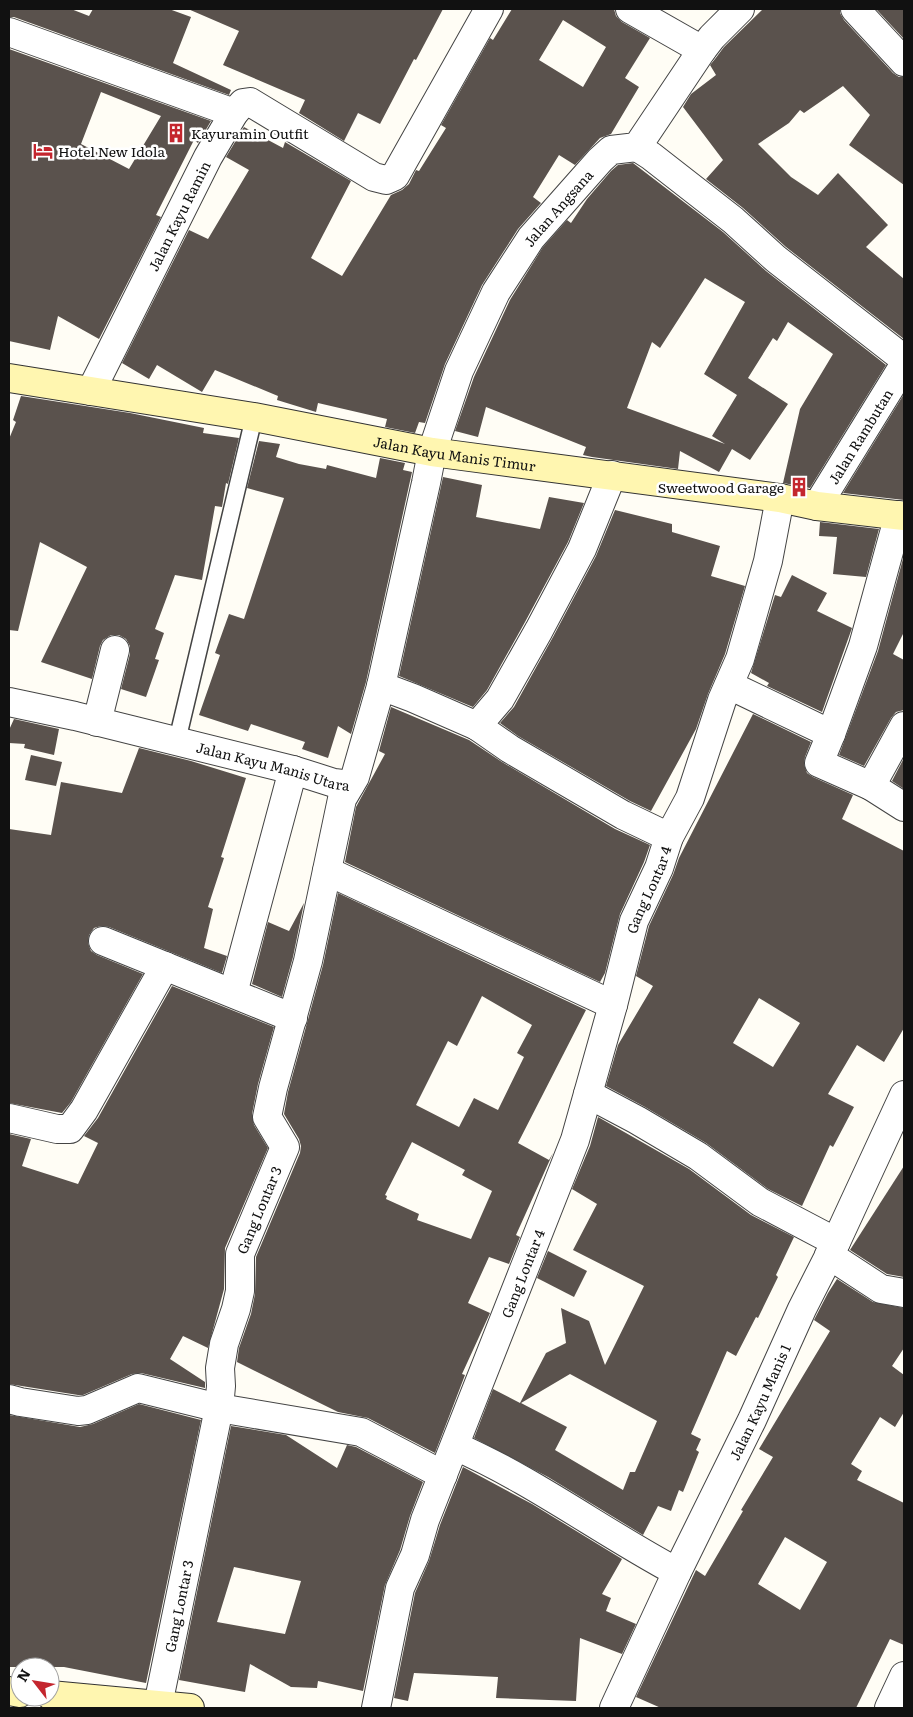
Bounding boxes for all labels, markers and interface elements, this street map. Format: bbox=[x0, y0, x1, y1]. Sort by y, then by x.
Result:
building icon: Kayuramin Outfit bbox=[165, 122, 187, 144]
place label: Kayuramin Outfit bbox=[191, 123, 309, 143]
hotel icon: Hotel New Idola bbox=[32, 140, 54, 162]
place label: Hotel New Idola bbox=[58, 141, 165, 161]
street label: Jalan Kayu Ramin bbox=[143, 157, 215, 274]
street label: Jalan Angsana bbox=[518, 165, 597, 250]
street label: Jalan Rambutan bbox=[823, 385, 897, 488]
street label: Jalan Kayu Manis Timur bbox=[372, 431, 537, 476]
building icon: Sweetwood Garage bbox=[788, 476, 810, 498]
place label: Sweetwood Garage bbox=[658, 477, 784, 497]
street label: Jalan Kayu Manis Utara bbox=[194, 736, 352, 795]
street label: Gang Lontar 4 bbox=[621, 843, 676, 935]
street label: Gang Lontar 3 bbox=[231, 1163, 286, 1257]
street label: Gang Lontar 4 bbox=[496, 1226, 549, 1321]
street label: Jalan Kayu Manis 1 bbox=[724, 1340, 795, 1463]
street label: Gang Lontar 3 bbox=[159, 1558, 198, 1654]
north arrow bbox=[10, 1657, 60, 1707]
text: N bbox=[11, 1664, 35, 1685]

